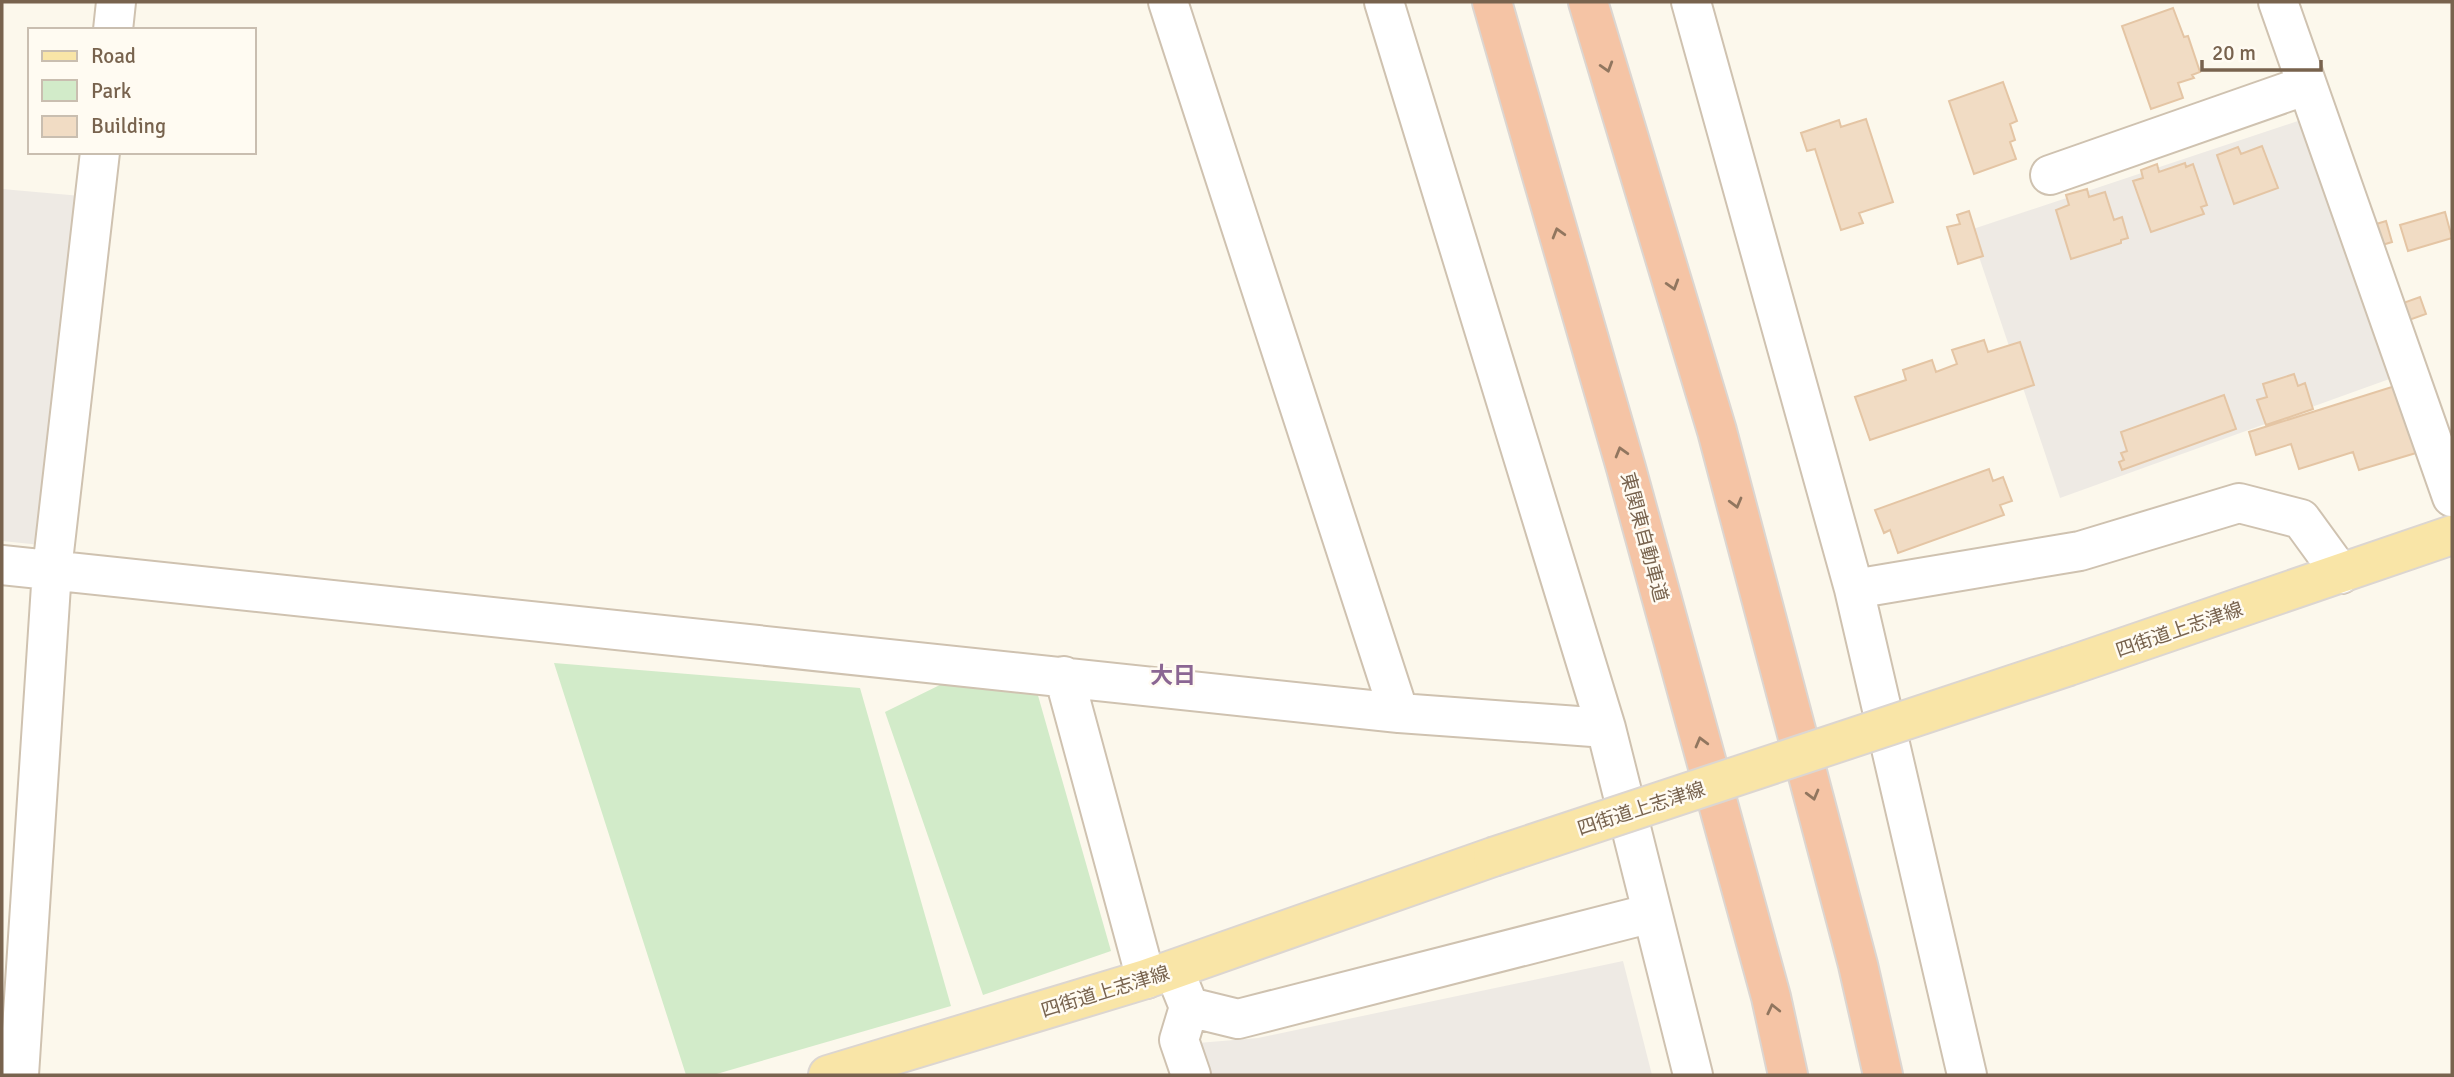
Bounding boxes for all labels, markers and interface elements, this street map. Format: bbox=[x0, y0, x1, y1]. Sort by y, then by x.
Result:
legend bbox=[28, 28, 256, 154]
scale bar bbox=[2202, 28, 2321, 72]
text: 20 m bbox=[2212, 40, 2256, 66]
text: Road bbox=[91, 43, 136, 69]
one-way arrow bbox=[1599, 61, 1614, 73]
text: Park bbox=[91, 78, 132, 104]
text: Building bbox=[91, 113, 166, 139]
one-way arrow bbox=[1552, 227, 1566, 239]
one-way arrow bbox=[1665, 279, 1680, 291]
one-way arrow bbox=[1615, 446, 1629, 458]
street label: 東関東自動車道 bbox=[1615, 470, 1673, 605]
one-way arrow bbox=[1728, 497, 1742, 509]
street label: 四街道上志津線 bbox=[2113, 597, 2246, 663]
district label: 大日 bbox=[1150, 661, 1196, 690]
one-way arrow bbox=[1694, 736, 1709, 748]
street label: 四街道上志津線 bbox=[1574, 777, 1708, 841]
one-way arrow bbox=[1805, 788, 1819, 800]
street label: 四街道上志津線 bbox=[1038, 961, 1172, 1023]
one-way arrow bbox=[1767, 1003, 1782, 1015]

